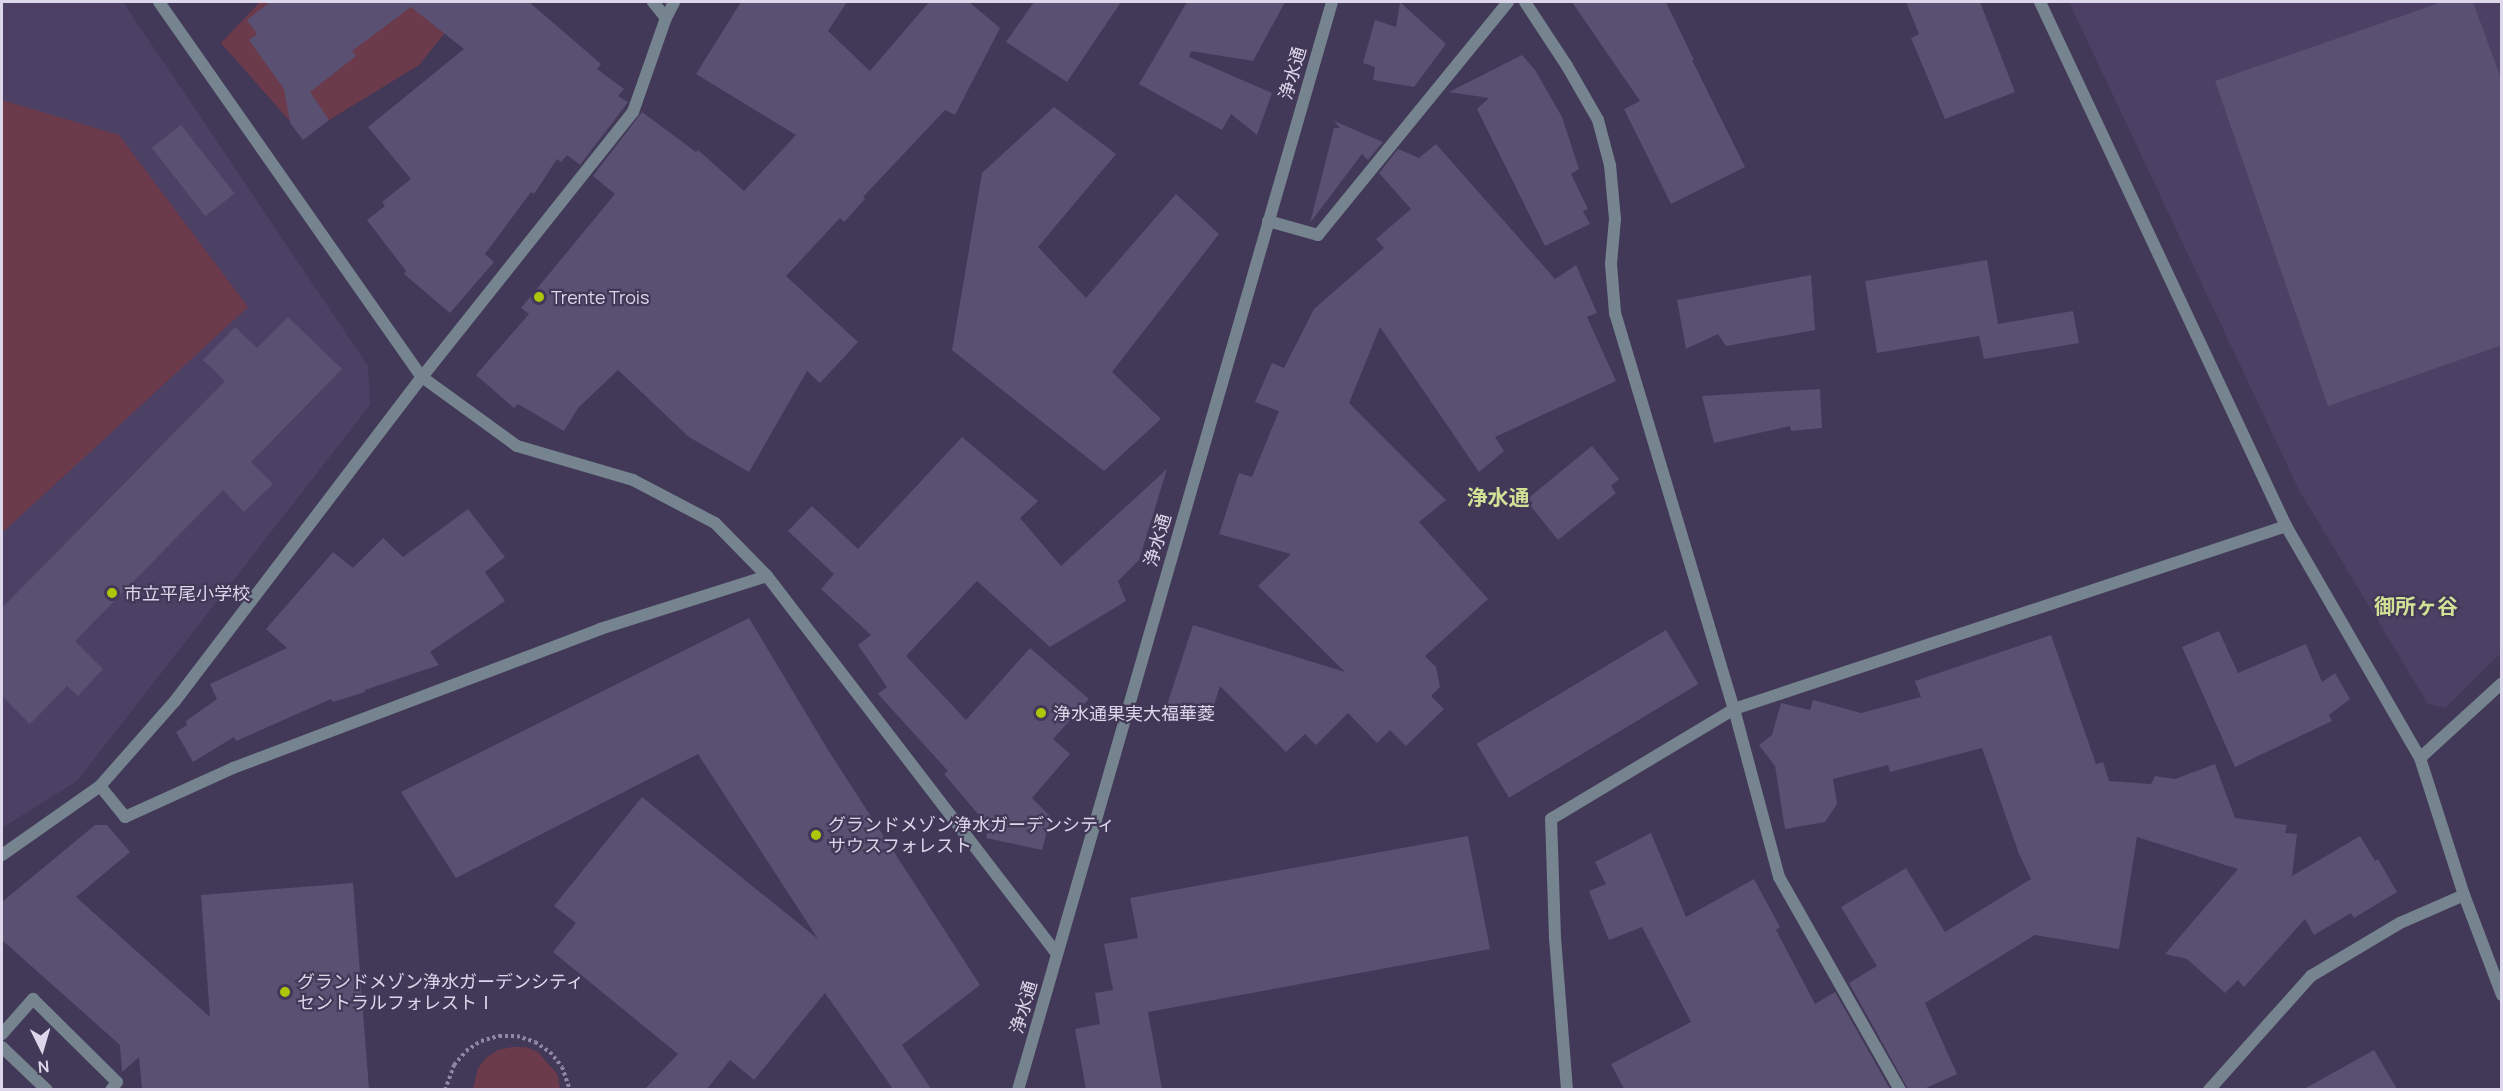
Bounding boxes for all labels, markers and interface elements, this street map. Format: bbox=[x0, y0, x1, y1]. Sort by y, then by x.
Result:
street label: 浄水通 bbox=[1274, 44, 1310, 102]
place label: Trente Trois bbox=[551, 286, 650, 308]
marker: Trente Trois bbox=[532, 290, 546, 304]
district label: 浄水通 bbox=[1467, 484, 1529, 510]
street label: 浄水通 bbox=[1139, 511, 1175, 569]
place label: 市立平尾小学校 bbox=[124, 582, 250, 604]
marker: 市立平尾小学校 bbox=[105, 586, 119, 600]
district label: 御所ヶ谷 bbox=[2374, 593, 2458, 619]
place label: 浄水通果実大福華菱 bbox=[1053, 702, 1215, 724]
marker: 浄水通果実大福華菱 bbox=[1034, 706, 1048, 720]
place label: グランドメゾン浄水ガーデンシティ サウスフォレスト bbox=[828, 814, 1116, 856]
marker: グランドメゾン浄水ガーデンシティ サウスフォレスト bbox=[809, 828, 823, 842]
place label: グランドメゾン浄水ガーデンシティ セントラルフォレストⅠ bbox=[297, 971, 585, 1014]
street label: 浄水通 bbox=[1005, 978, 1041, 1036]
marker: グランドメゾン浄水ガーデンシティ セントラルフォレストⅠ bbox=[278, 985, 292, 999]
north arrow bbox=[12, 1019, 72, 1079]
text: N bbox=[37, 1055, 50, 1078]

